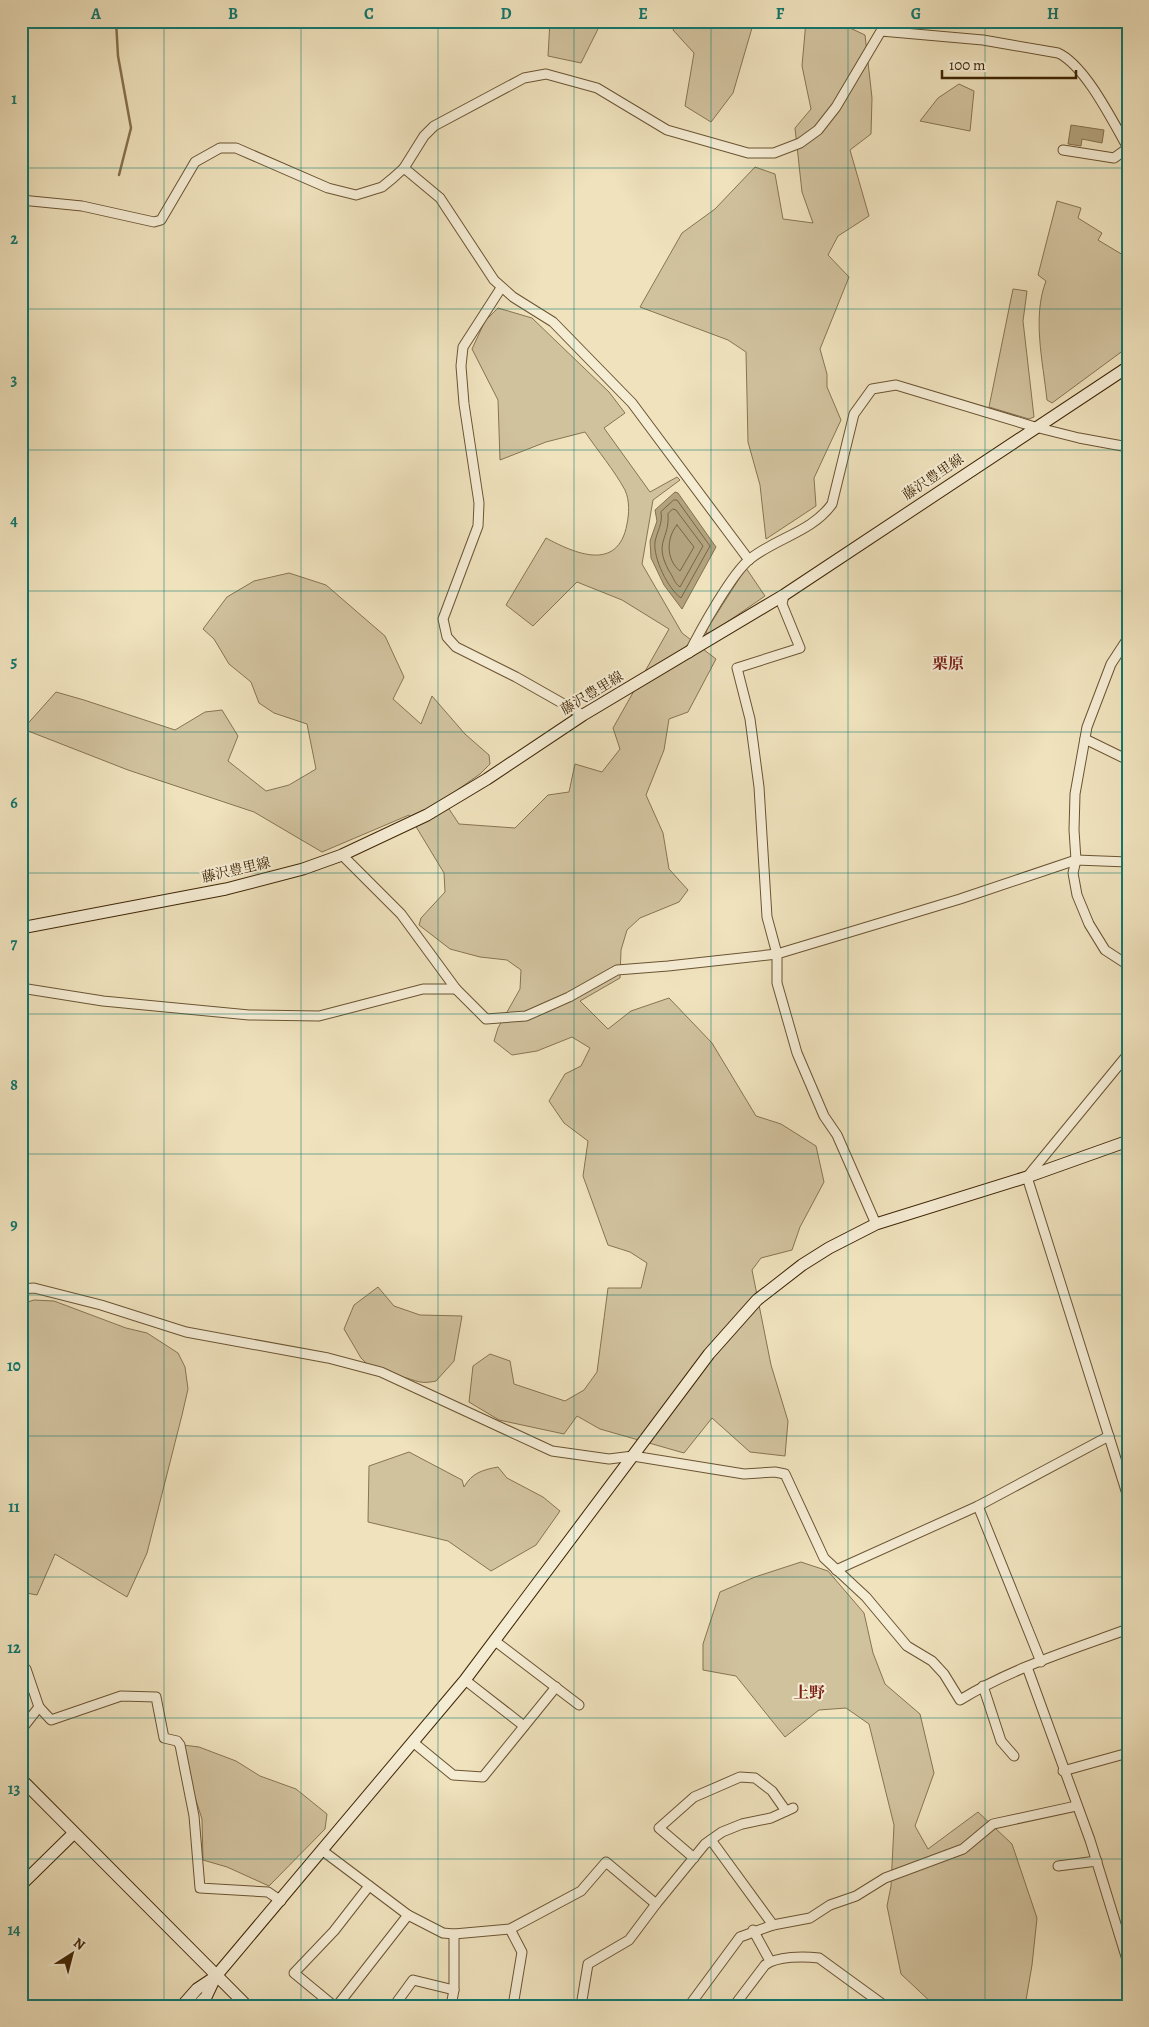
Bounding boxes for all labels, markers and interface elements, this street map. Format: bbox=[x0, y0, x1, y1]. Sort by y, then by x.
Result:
text: A bbox=[90, 3, 102, 25]
text: B bbox=[228, 3, 238, 25]
text: C bbox=[364, 3, 374, 25]
text: D bbox=[500, 3, 512, 25]
text: E bbox=[638, 3, 648, 25]
text: F bbox=[776, 3, 785, 25]
text: G bbox=[911, 3, 921, 25]
text: H bbox=[1047, 3, 1059, 25]
scale bar bbox=[942, 48, 1075, 80]
text: 100 m bbox=[949, 55, 986, 75]
text: 1 bbox=[11, 88, 17, 110]
text: 2 bbox=[10, 228, 18, 250]
text: 3 bbox=[11, 369, 18, 391]
street label: 藤沢豊里線 bbox=[899, 450, 967, 504]
text: 4 bbox=[10, 510, 18, 532]
text: 5 bbox=[11, 651, 18, 673]
district label: 栗原 bbox=[932, 653, 964, 675]
street label: 藤沢豊里線 bbox=[557, 667, 627, 719]
text: 6 bbox=[10, 792, 18, 814]
street label: 藤沢豊里線 bbox=[200, 853, 272, 887]
text: 7 bbox=[11, 933, 18, 955]
text: 8 bbox=[10, 1074, 18, 1096]
text: 9 bbox=[10, 1214, 18, 1236]
text: 10 bbox=[7, 1355, 21, 1377]
text: 11 bbox=[8, 1496, 20, 1518]
text: 12 bbox=[7, 1637, 21, 1659]
district label: 上野 bbox=[793, 1682, 825, 1704]
text: 13 bbox=[8, 1778, 20, 1800]
text: 14 bbox=[7, 1919, 21, 1941]
north arrow bbox=[48, 1930, 98, 1980]
text: N bbox=[70, 1933, 89, 1955]

